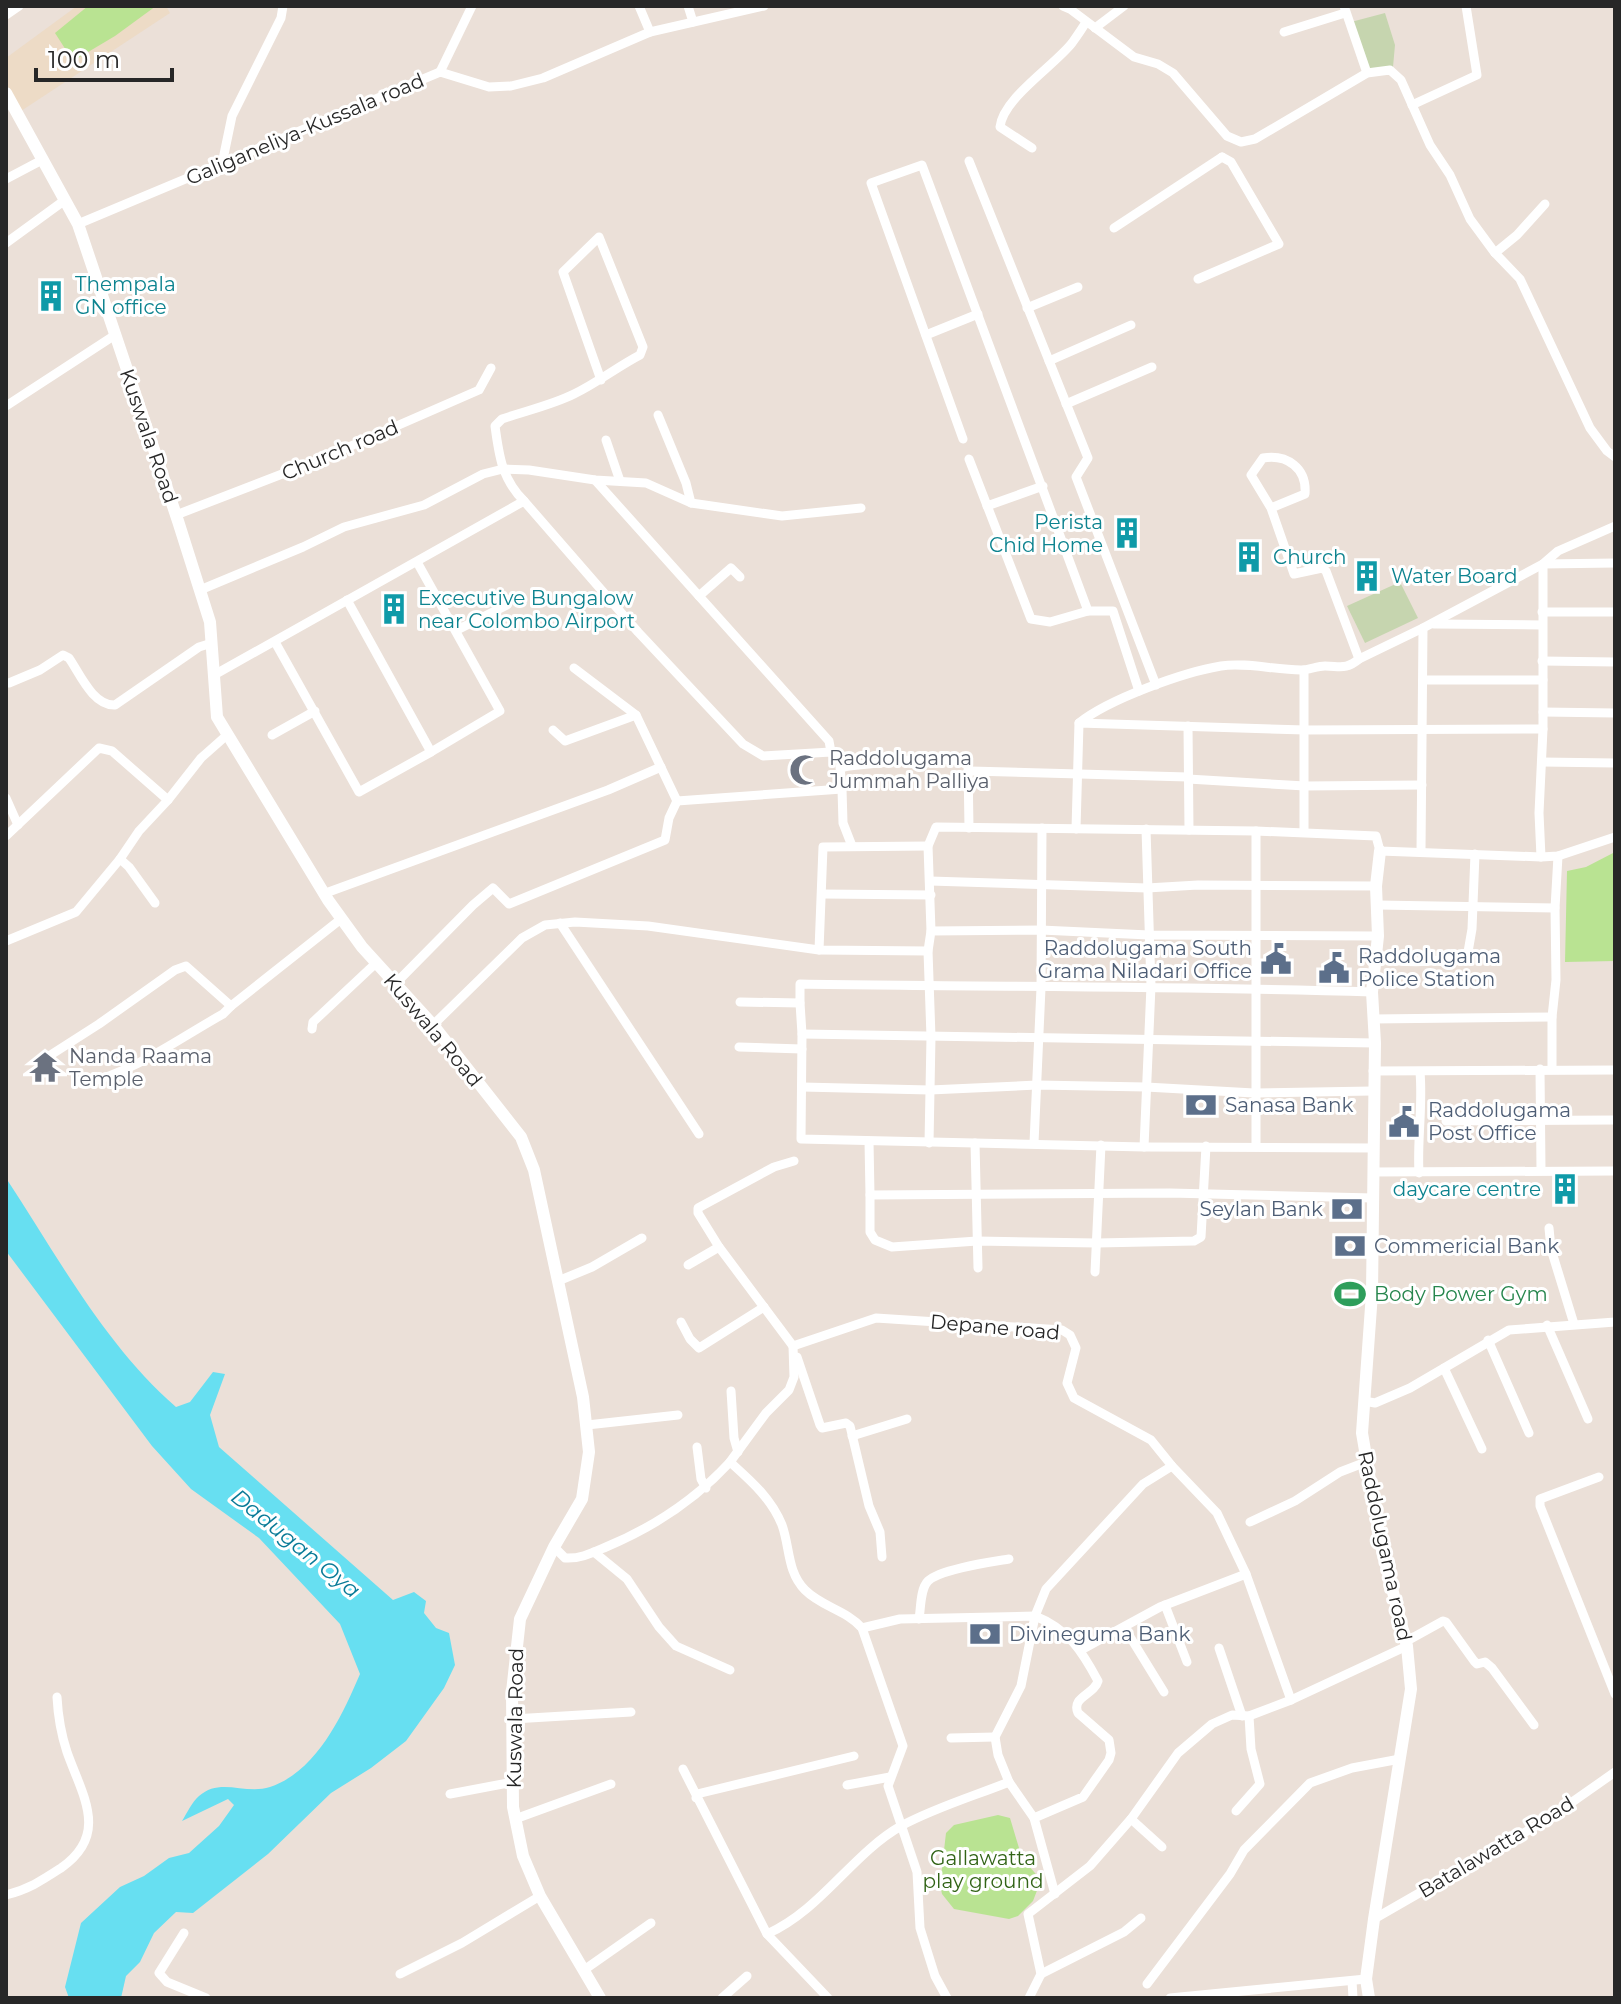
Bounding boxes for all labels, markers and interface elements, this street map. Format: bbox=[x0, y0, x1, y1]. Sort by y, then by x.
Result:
scale bar bbox=[36, 32, 172, 82]
text: 100 m bbox=[48, 45, 120, 74]
street label: Galiganeliya-Kussala road bbox=[182, 68, 428, 190]
place label: Thempala GN office bbox=[75, 272, 176, 319]
building icon: Thempala GN office bbox=[34, 279, 68, 313]
street label: Kuswala Road bbox=[115, 366, 183, 506]
street label: Church road bbox=[278, 415, 402, 485]
place label: Perista Chid Home bbox=[989, 510, 1103, 557]
building icon: Perista Chid Home bbox=[1110, 516, 1144, 550]
building icon: Church bbox=[1232, 540, 1266, 574]
place label: Church bbox=[1273, 545, 1347, 569]
building icon: Water Board bbox=[1350, 559, 1384, 593]
place label: Water Board bbox=[1391, 564, 1518, 588]
place label: Excecutive Bungalow near Colombo Airport bbox=[418, 586, 635, 633]
building icon: Excecutive Bungalow near Colombo Airport bbox=[377, 592, 411, 626]
place label: Raddolugama Jummah Palliya bbox=[828, 746, 990, 793]
mosque icon: Raddolugama Jummah Palliya bbox=[788, 753, 822, 787]
place label: Raddolugama South Grama Niladari Office bbox=[1038, 936, 1252, 983]
public building icon: Raddolugama South Grama Niladari Office bbox=[1259, 942, 1293, 976]
place label: Raddolugama Police Station bbox=[1358, 944, 1501, 991]
public building icon: Raddolugama Police Station bbox=[1317, 951, 1351, 985]
street label: Kuswala Road bbox=[379, 968, 487, 1092]
place label: Nanda Raama Temple bbox=[69, 1044, 212, 1091]
temple icon: Nanda Raama Temple bbox=[28, 1050, 62, 1084]
bank icon: Sanasa Bank bbox=[1184, 1088, 1218, 1122]
place label: Sanasa Bank bbox=[1225, 1093, 1354, 1117]
place label: Raddolugama Post Office bbox=[1428, 1098, 1571, 1145]
public building icon: Raddolugama Post Office bbox=[1387, 1105, 1421, 1139]
building icon: daycare centre bbox=[1548, 1172, 1582, 1206]
place label: daycare centre bbox=[1393, 1177, 1541, 1201]
bank icon: Seylan Bank bbox=[1330, 1192, 1364, 1226]
place label: Seylan Bank bbox=[1200, 1197, 1323, 1221]
bank icon: Commericial Bank bbox=[1333, 1229, 1367, 1263]
place label: Commericial Bank bbox=[1374, 1234, 1559, 1258]
sports icon: Body Power Gym bbox=[1333, 1277, 1367, 1311]
place label: Body Power Gym bbox=[1374, 1282, 1548, 1306]
street label: Depane road bbox=[929, 1309, 1061, 1345]
street label: Raddolugama road bbox=[1353, 1449, 1417, 1643]
water label: Dadugan Oya bbox=[226, 1483, 366, 1604]
bank icon: Divineguma Bank bbox=[968, 1617, 1002, 1651]
place label: Divineguma Bank bbox=[1009, 1622, 1191, 1646]
street label: Kuswala Road bbox=[502, 1648, 528, 1788]
street label: Batalawatta Road bbox=[1414, 1791, 1578, 1903]
park label: Gallawatta play ground bbox=[923, 1846, 1043, 1893]

